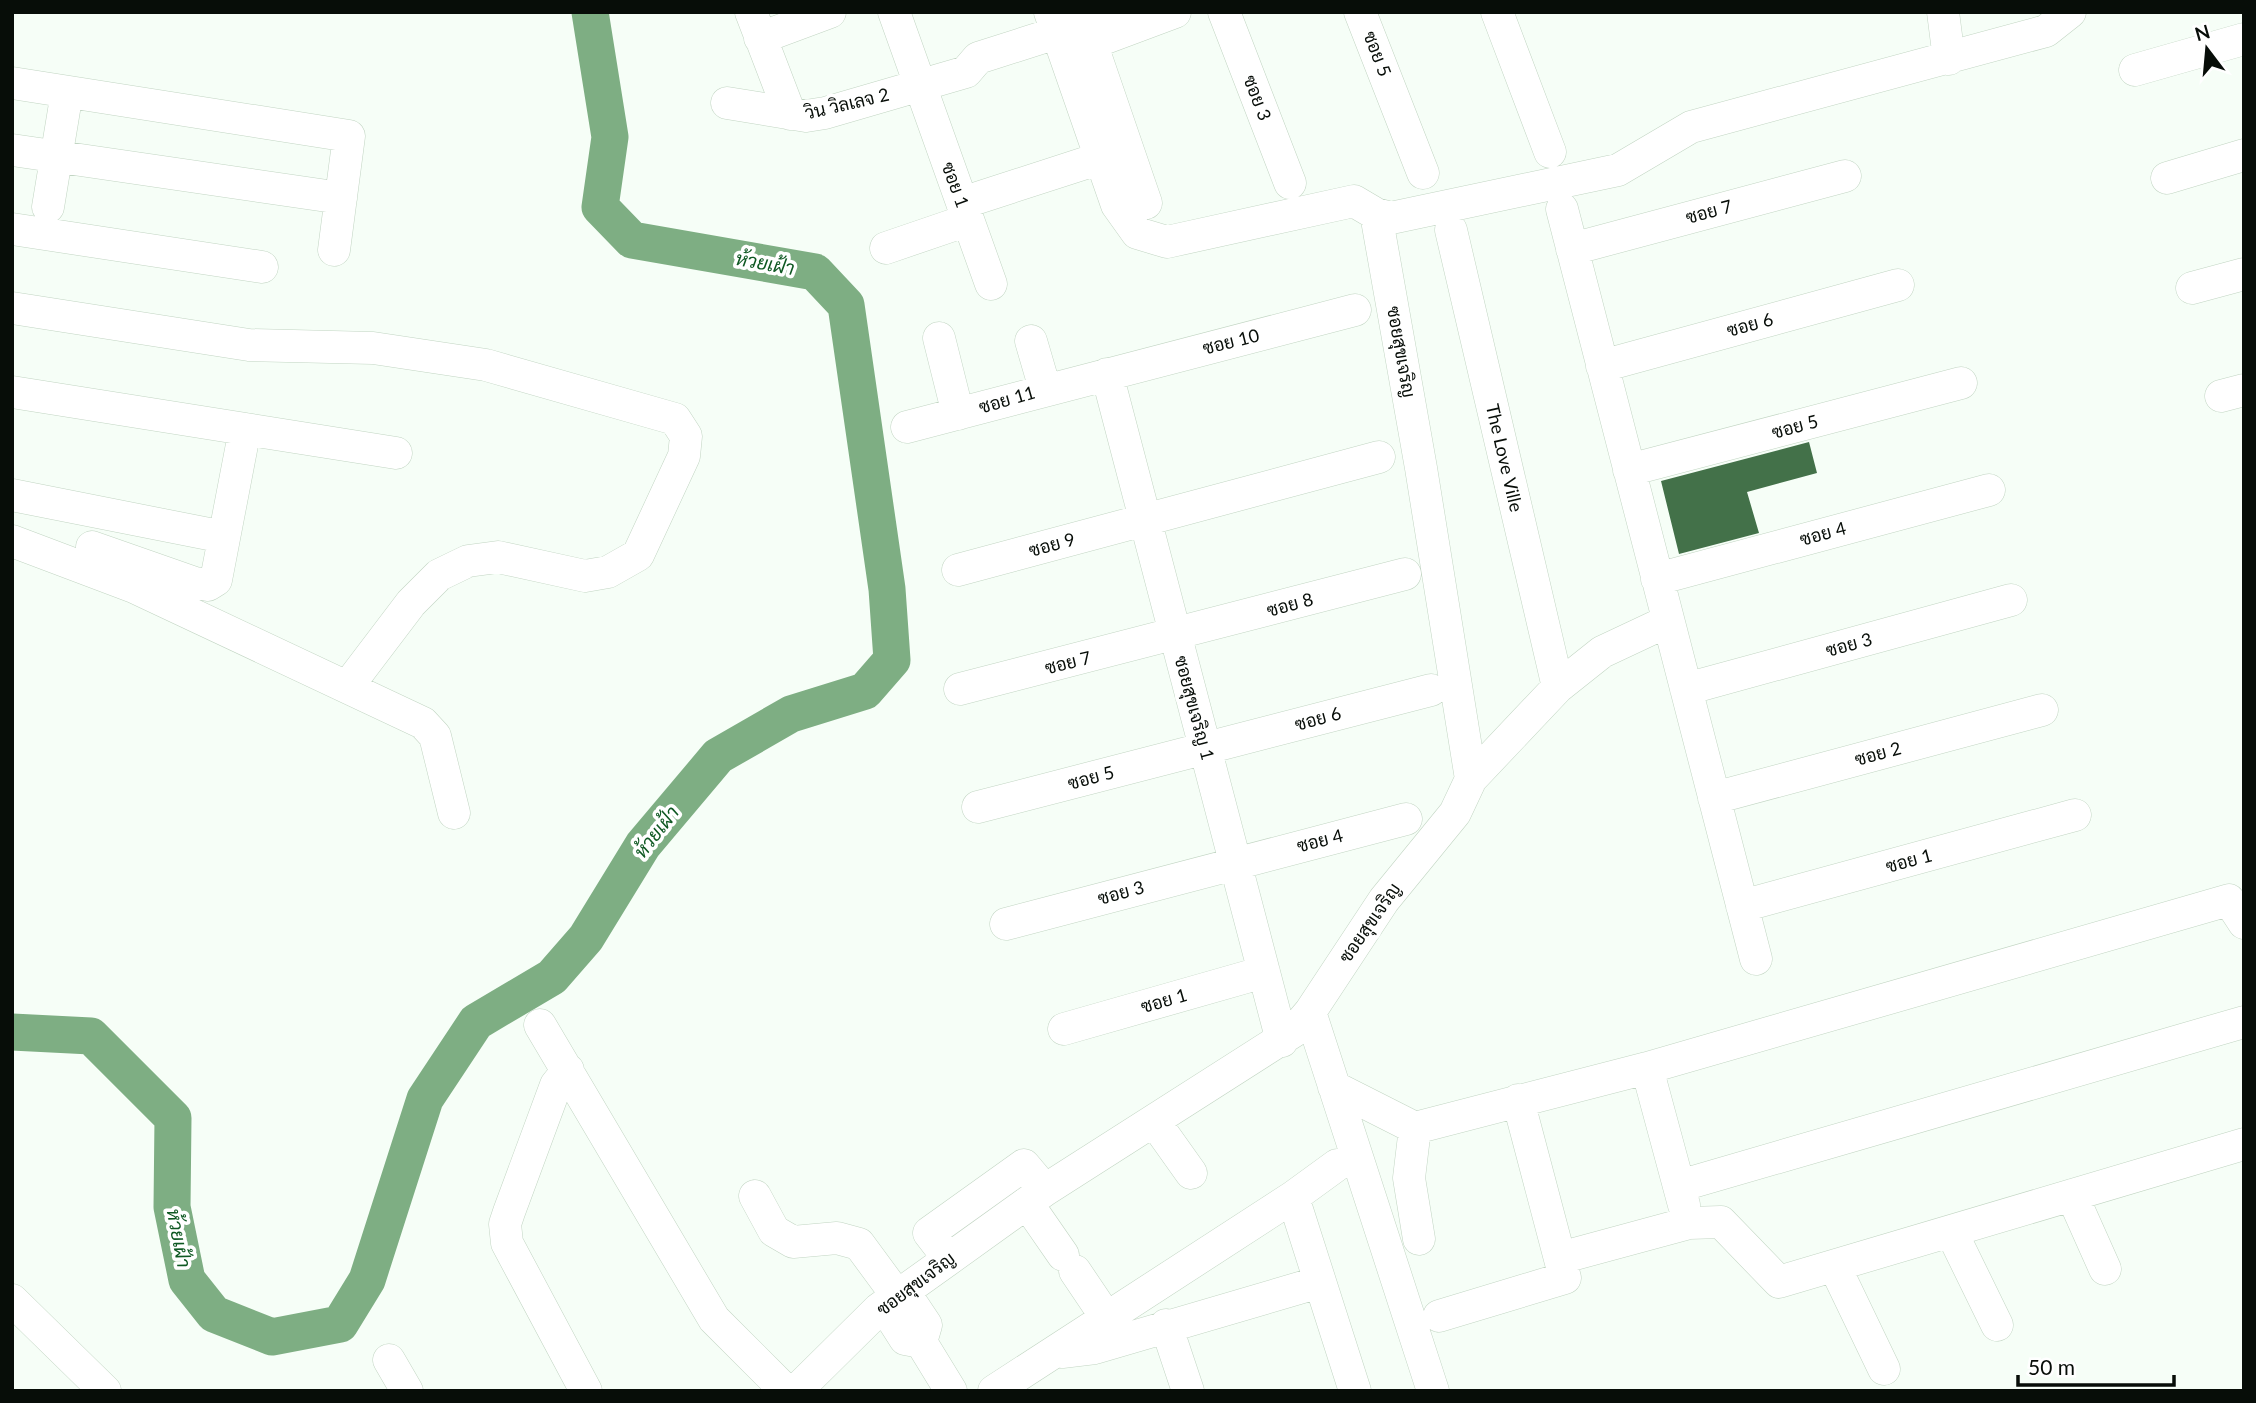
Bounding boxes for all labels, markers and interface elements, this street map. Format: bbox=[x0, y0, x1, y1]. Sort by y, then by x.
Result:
north arrow bbox=[2172, 14, 2242, 84]
text: N bbox=[2192, 19, 2212, 45]
street label: ซอย 5 bbox=[1359, 28, 1397, 80]
street label: ซอย 3 bbox=[1239, 72, 1277, 124]
street label: วิน วิลเลจ 2 bbox=[801, 83, 891, 124]
street label: ซอย 1 bbox=[938, 159, 974, 211]
street label: ซอย 7 bbox=[1683, 194, 1734, 228]
water label: ห้วยเฝ้า bbox=[734, 246, 796, 279]
street label: ซอยสุขเจริญ bbox=[1381, 304, 1421, 400]
street label: ซอย 6 bbox=[1724, 307, 1775, 341]
street label: ซอย 10 bbox=[1200, 323, 1261, 359]
street label: ซอย 11 bbox=[976, 381, 1037, 418]
street label: The Love Ville bbox=[1482, 402, 1528, 514]
street label: ซอย 5 bbox=[1769, 409, 1820, 443]
street label: ซอย 4 bbox=[1797, 516, 1848, 550]
street label: ซอย 9 bbox=[1026, 527, 1077, 561]
street label: ซอย 8 bbox=[1264, 587, 1315, 621]
street label: ซอย 3 bbox=[1823, 627, 1874, 661]
street label: ซอย 7 bbox=[1042, 646, 1093, 678]
street label: ซอยสุขเจริญ 1 bbox=[1169, 653, 1219, 763]
street label: ซอย 6 bbox=[1292, 701, 1343, 735]
street label: ซอย 2 bbox=[1852, 736, 1903, 770]
street label: ซอย 5 bbox=[1065, 760, 1116, 794]
water label: ห้วยเฝ้า bbox=[628, 801, 683, 862]
street label: ซอย 4 bbox=[1294, 824, 1345, 856]
street label: ซอย 1 bbox=[1883, 843, 1934, 877]
street label: ซอย 3 bbox=[1095, 875, 1146, 909]
street label: ซอยสุขเจริญ bbox=[1334, 878, 1406, 968]
street label: ซอย 1 bbox=[1138, 983, 1189, 1017]
water label: ห้วยเฝ้า bbox=[163, 1206, 196, 1269]
street label: ซอยสุขเจริญ bbox=[872, 1247, 960, 1321]
scale bar bbox=[2018, 1344, 2174, 1388]
text: 50 m bbox=[2028, 1354, 2075, 1379]

